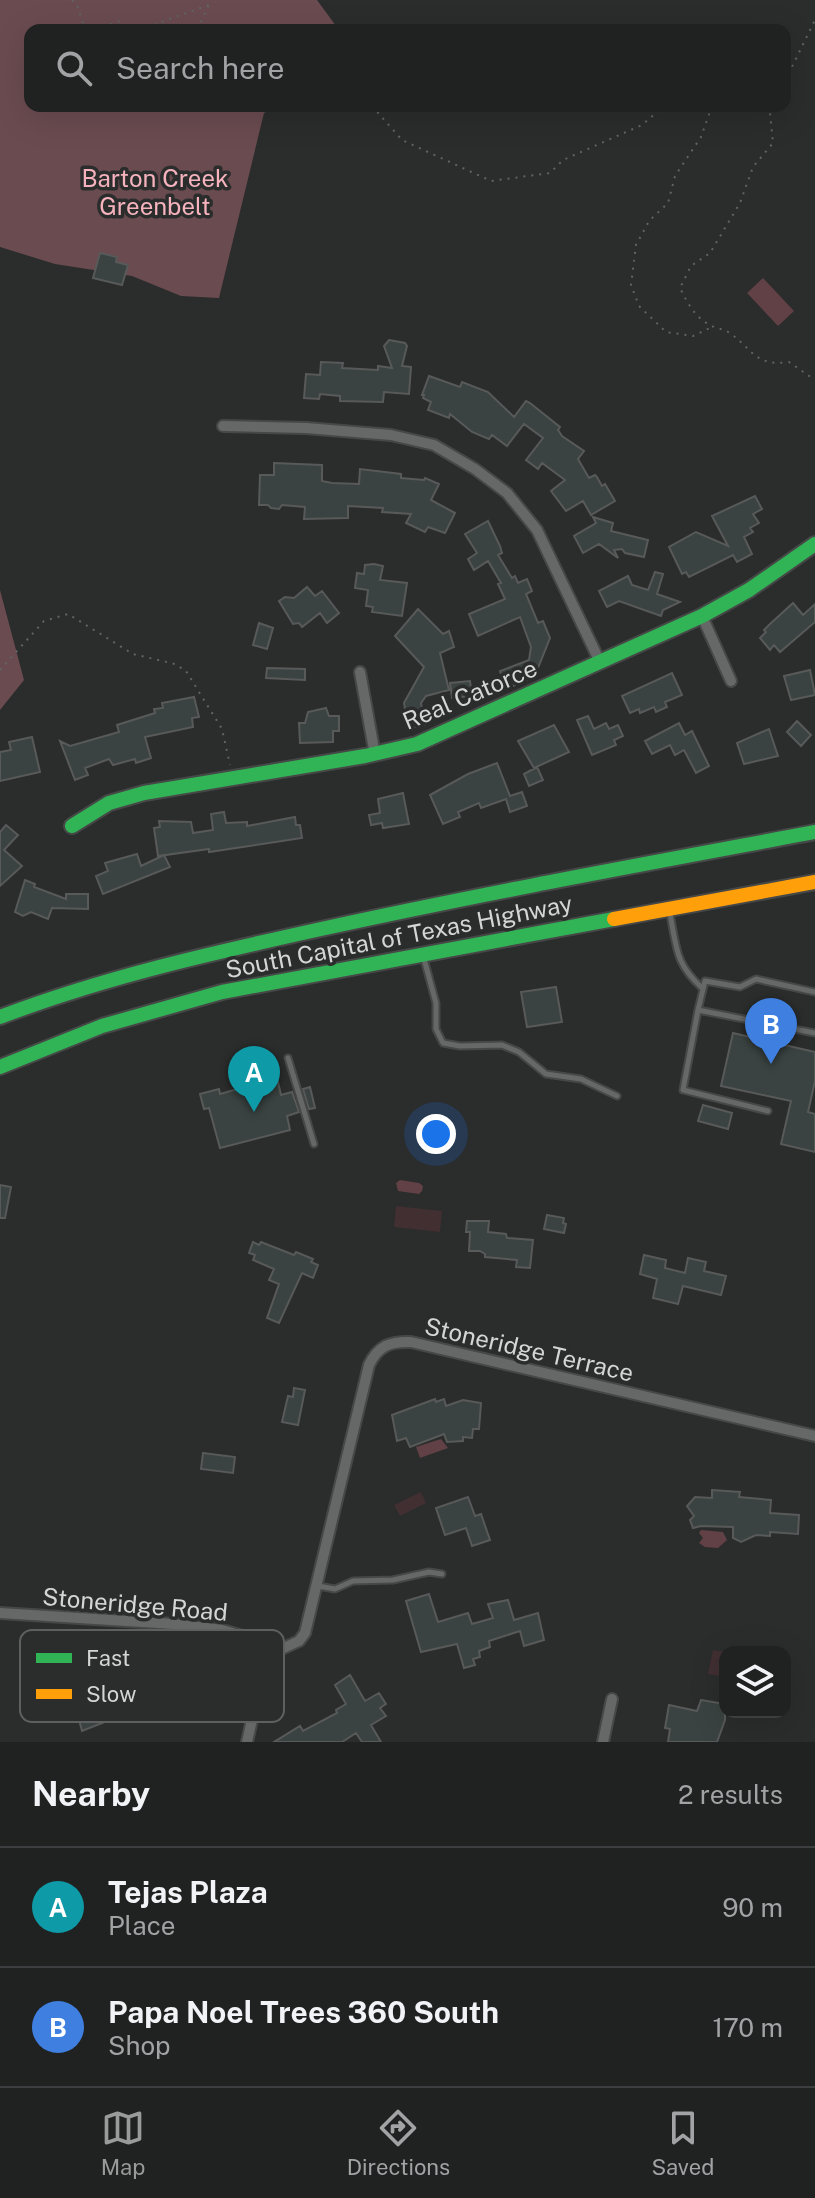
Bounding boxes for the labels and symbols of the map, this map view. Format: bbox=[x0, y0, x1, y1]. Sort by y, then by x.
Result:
park label: Barton Creek Greenbelt bbox=[81, 164, 229, 220]
street label: Real Catorce bbox=[398, 653, 541, 735]
street label: South Capital of Texas Highway bbox=[223, 889, 575, 983]
pin: B bbox=[745, 998, 797, 1064]
pin: A bbox=[228, 1046, 280, 1112]
your location bbox=[416, 1114, 456, 1154]
street label: Stoneridge Terrace bbox=[422, 1311, 636, 1387]
street label: Stoneridge Road bbox=[41, 1582, 229, 1626]
legend bbox=[20, 1630, 284, 1722]
text: Fast bbox=[86, 1645, 130, 1671]
text: Slow bbox=[86, 1681, 136, 1707]

